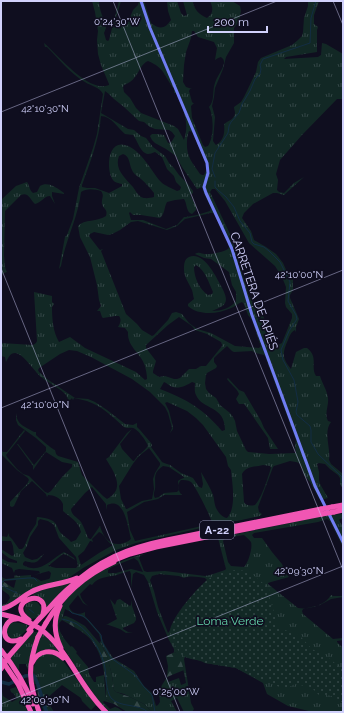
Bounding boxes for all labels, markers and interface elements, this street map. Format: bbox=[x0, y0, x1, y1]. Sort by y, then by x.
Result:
scale bar bbox=[208, 8, 267, 34]
text: 200 m bbox=[214, 15, 249, 29]
text: 0°24'30"W bbox=[94, 16, 140, 27]
text: 42°10'30"N bbox=[21, 103, 69, 114]
street label: CARRETERA DE APIÉS bbox=[227, 230, 281, 352]
text: 42°10'00"N bbox=[275, 269, 323, 280]
text: 42°10'00"N bbox=[21, 399, 69, 410]
road number: A-22 bbox=[200, 521, 234, 539]
text: 42°09'30"N bbox=[275, 565, 323, 576]
park label: Loma Verde bbox=[196, 614, 264, 628]
text: 0°25'00"W bbox=[153, 686, 200, 697]
text: 42°09'30"N bbox=[21, 694, 69, 705]

